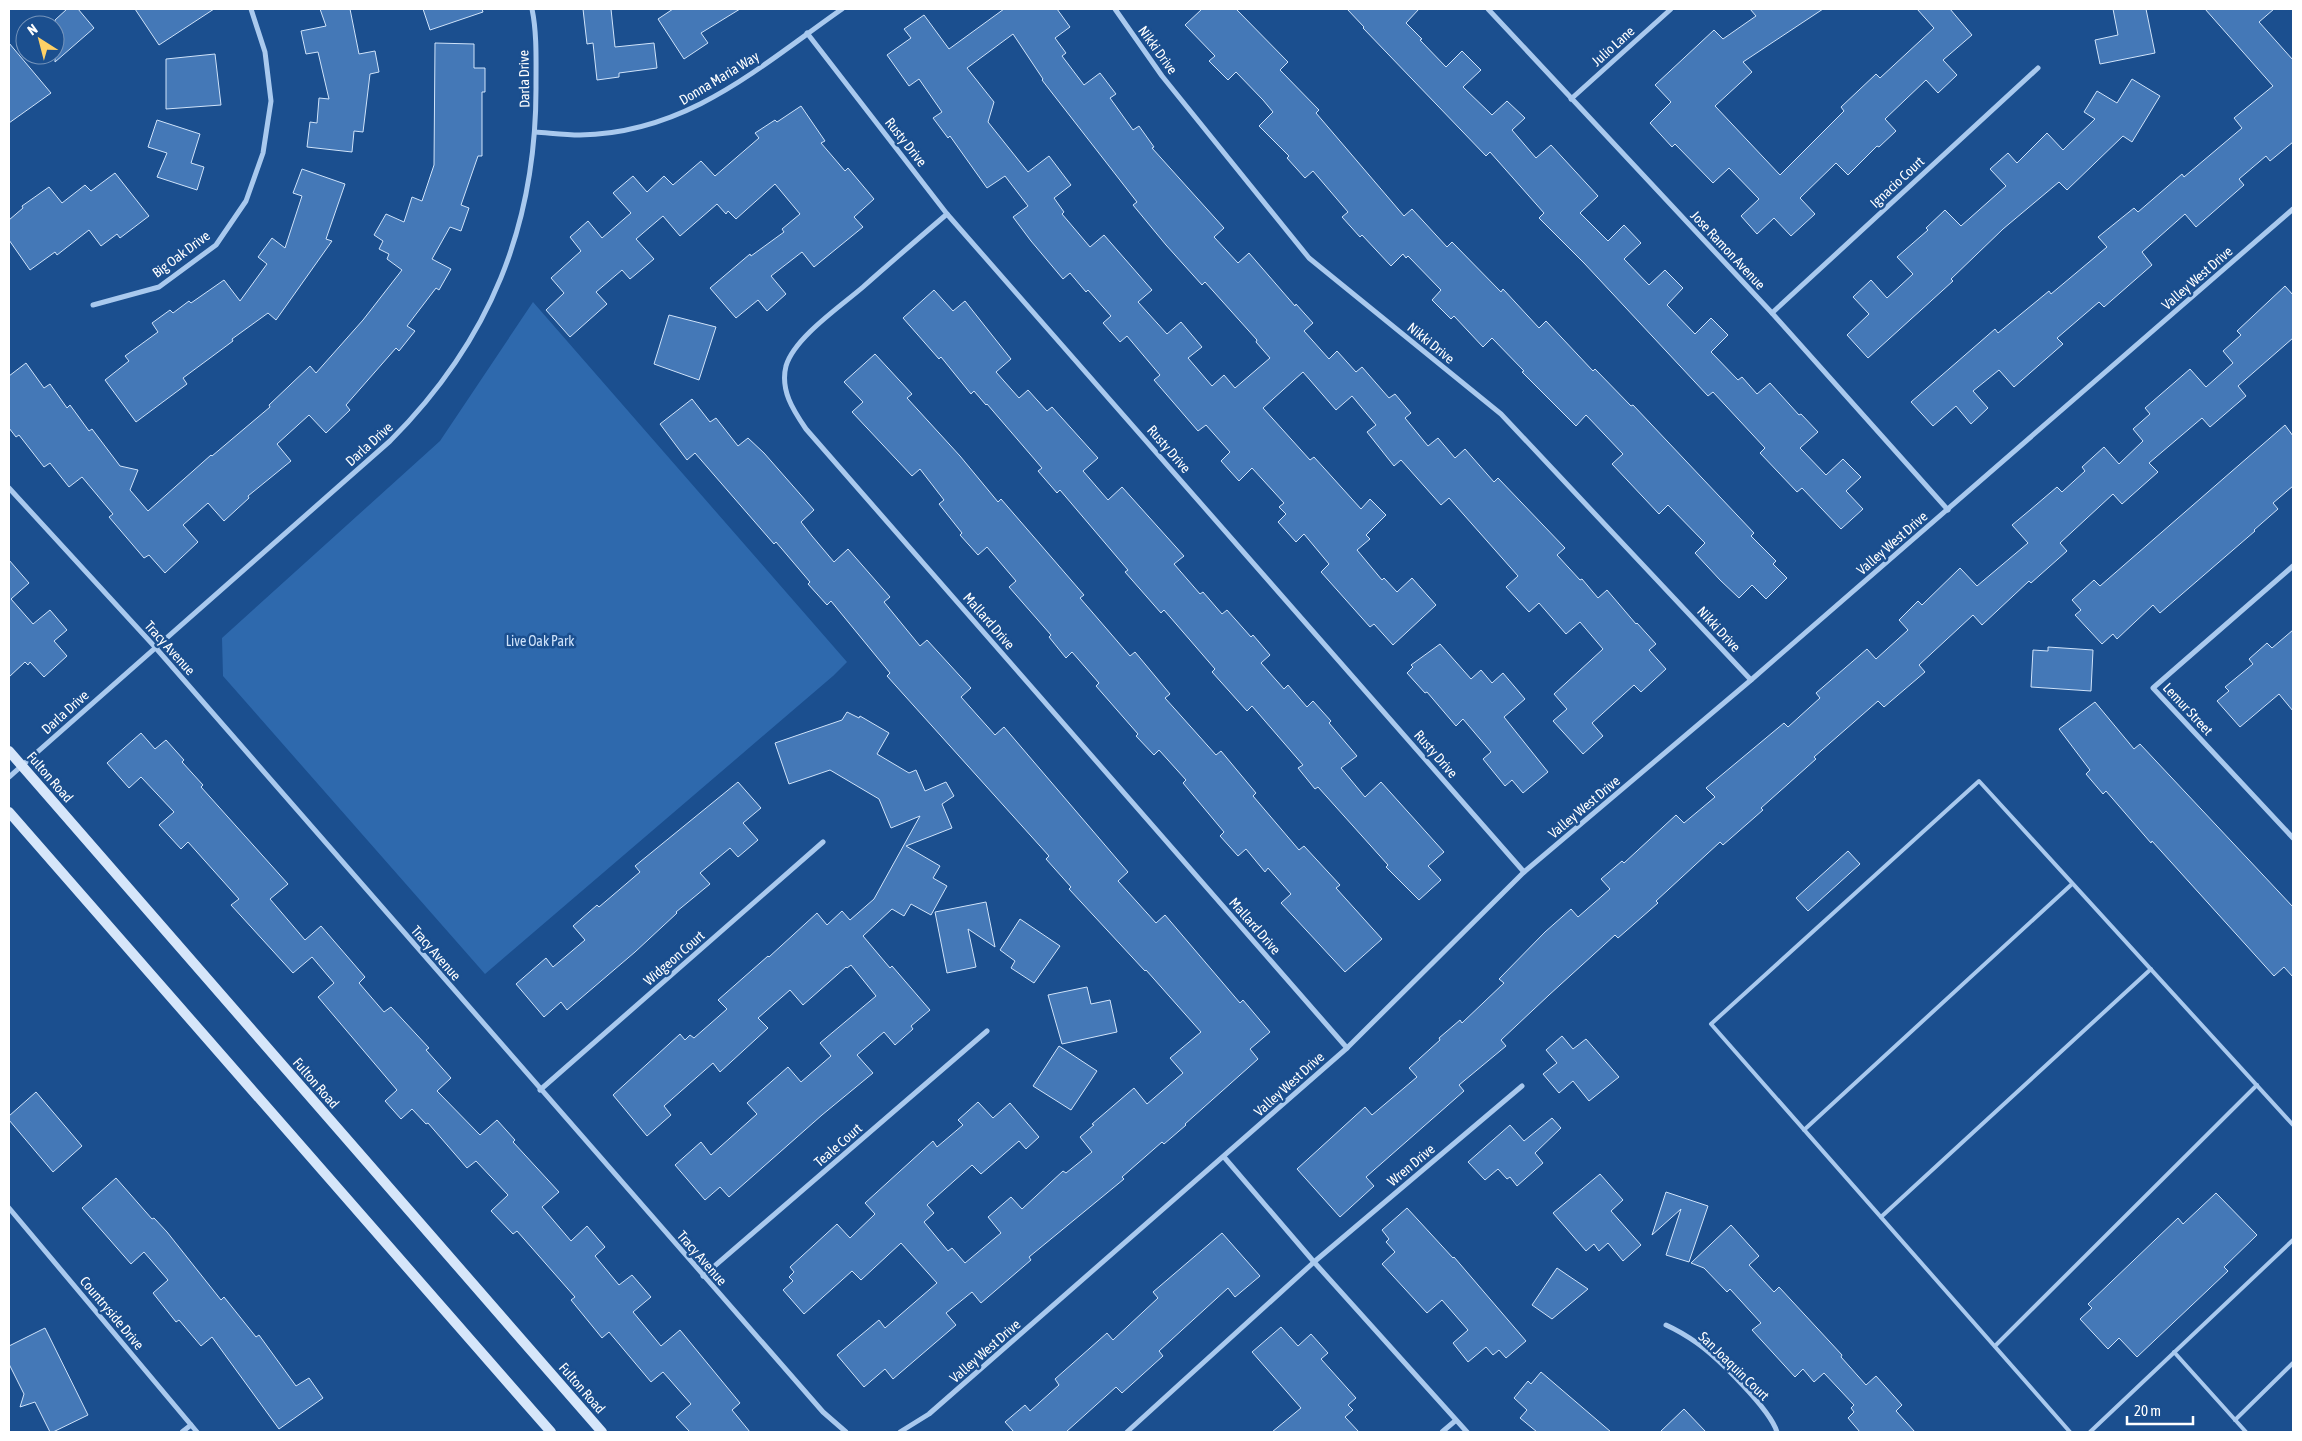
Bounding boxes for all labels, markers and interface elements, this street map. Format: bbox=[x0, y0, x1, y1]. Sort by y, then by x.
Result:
north arrow bbox=[15, 15, 65, 65]
text: N bbox=[24, 21, 40, 38]
street label: Nikki Drive bbox=[1135, 23, 1181, 77]
street label: Julio Lane bbox=[1588, 23, 1638, 69]
street label: Donna Maria Way bbox=[676, 48, 762, 108]
street label: Darla Drive bbox=[515, 50, 533, 108]
street label: Rusty Drive bbox=[882, 114, 930, 170]
street label: Ignacio Court bbox=[1867, 153, 1927, 211]
street label: Jose Ramon Avenue bbox=[1687, 207, 1769, 293]
street label: Big Oak Drive bbox=[149, 227, 213, 281]
street label: Valley West Drive bbox=[2158, 243, 2236, 313]
street label: Nikki Drive bbox=[1404, 319, 1458, 367]
street label: Darla Drive bbox=[342, 419, 396, 469]
street label: Rusty Drive bbox=[1144, 422, 1194, 476]
street label: Valley West Drive bbox=[1853, 508, 1931, 578]
street label: Mallard Drive bbox=[960, 589, 1018, 653]
street label: Nikki Drive bbox=[1694, 603, 1744, 655]
street label: Tracy Avenue bbox=[142, 618, 198, 678]
park label: Live Oak Park bbox=[506, 633, 574, 649]
street label: Lemur Street bbox=[2160, 680, 2216, 738]
street label: Darla Drive bbox=[38, 687, 92, 737]
street label: Rusty Drive bbox=[1411, 727, 1461, 781]
street label: Fulton Road bbox=[24, 748, 76, 806]
street label: Valley West Drive bbox=[1545, 772, 1623, 842]
street label: Mallard Drive bbox=[1226, 894, 1284, 958]
street label: Tracy Avenue bbox=[408, 922, 464, 984]
street label: Widgeon Court bbox=[640, 927, 708, 989]
street label: Valley West Drive bbox=[1251, 1049, 1327, 1119]
street label: Fulton Road bbox=[290, 1054, 342, 1112]
street label: Teale Court bbox=[811, 1120, 865, 1170]
street label: Wren Drive bbox=[1384, 1141, 1438, 1189]
street label: Tracy Avenue bbox=[674, 1227, 730, 1289]
street label: Countryside Drive bbox=[77, 1273, 147, 1353]
street label: Valley West Drive bbox=[946, 1316, 1024, 1386]
street label: San Joaquin Court bbox=[1695, 1328, 1773, 1404]
street label: Fulton Road bbox=[556, 1359, 608, 1417]
scale bar bbox=[2127, 1394, 2193, 1426]
text: 20 m bbox=[2134, 1402, 2161, 1419]

